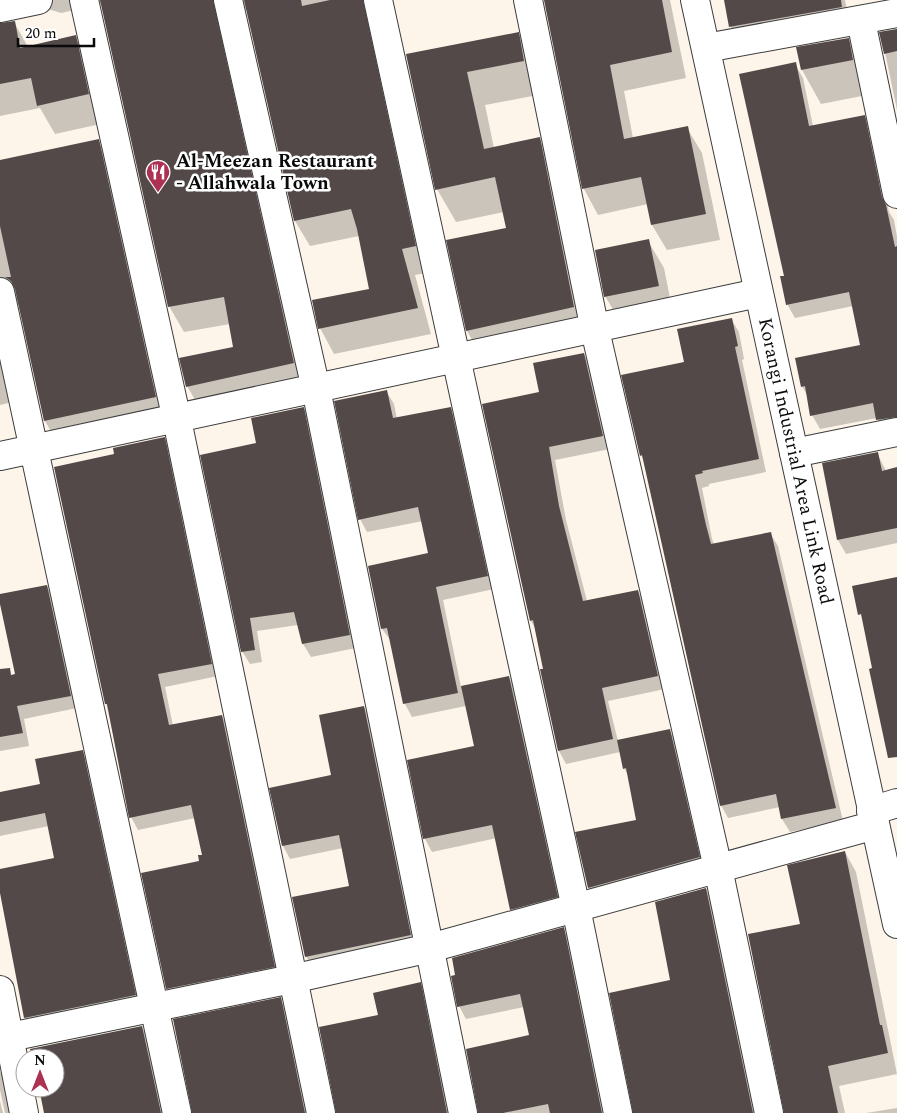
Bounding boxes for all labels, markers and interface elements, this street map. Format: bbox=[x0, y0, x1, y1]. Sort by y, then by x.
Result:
scale bar bbox=[18, 15, 94, 47]
text: 20 m bbox=[25, 22, 57, 45]
place label: Al-Meezan Restaurant - Allahwala Town bbox=[176, 147, 374, 198]
restaurant icon: Al-Meezan Restaurant - Allahwala Town bbox=[145, 159, 171, 193]
street label: Korangi Industrial Area Link Road bbox=[750, 315, 841, 607]
north arrow bbox=[15, 1048, 65, 1098]
text: N bbox=[34, 1050, 46, 1071]

